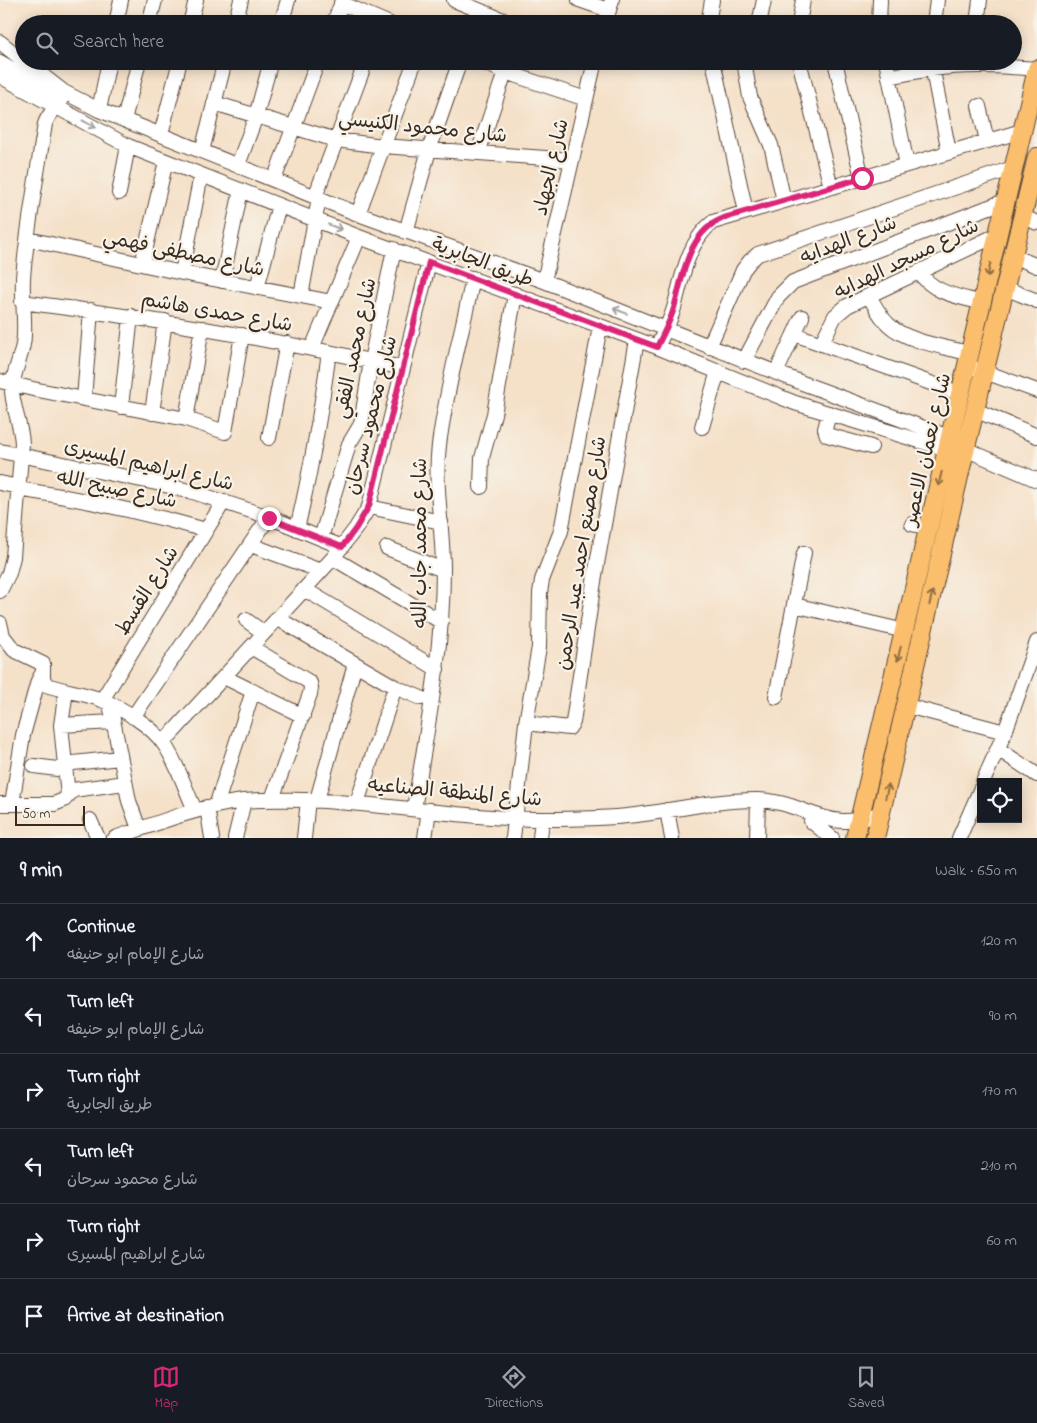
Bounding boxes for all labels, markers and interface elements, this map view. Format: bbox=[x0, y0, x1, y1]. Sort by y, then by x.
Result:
search box bbox=[15, 15, 1022, 70]
icon: search bbox=[33, 29, 61, 57]
text: Search here bbox=[73, 29, 164, 56]
street label: شارع محمود الكنيسي bbox=[337, 105, 508, 153]
street label: شارع الجهاد bbox=[527, 116, 578, 219]
one-way arrow bbox=[81, 120, 96, 130]
route start bbox=[851, 167, 874, 190]
street label: شارع الهدايه bbox=[796, 210, 902, 273]
street label: شارع مسجد الهدايه bbox=[830, 213, 985, 308]
street label: شارع مصطفى فهمي bbox=[100, 223, 267, 287]
one-way arrow bbox=[328, 224, 343, 233]
street label: طريق الجابرية bbox=[427, 231, 537, 296]
one-way arrow bbox=[984, 261, 993, 277]
street label: شارع محمد الفقي bbox=[327, 275, 387, 422]
street label: شارع حمدى هاشم bbox=[139, 286, 294, 341]
one-way arrow bbox=[613, 306, 628, 316]
street label: شارع محمود سرحان bbox=[339, 333, 406, 498]
street label: شارع نعمان الاعصر bbox=[896, 370, 960, 531]
street label: شارع ابراهيم المسيرى bbox=[61, 433, 236, 500]
street label: شارع مصنع احمد عبد الرحمن bbox=[550, 434, 615, 672]
street label: شارع محمد جاب الله bbox=[407, 458, 436, 628]
street label: شارع صبيح الله bbox=[54, 464, 179, 517]
one-way arrow bbox=[935, 471, 944, 487]
route end bbox=[258, 507, 281, 530]
street label: شارع القسط bbox=[109, 541, 187, 642]
one-way arrow bbox=[927, 591, 936, 607]
one-way arrow bbox=[894, 646, 903, 662]
street label: شارع المنطقة الصناعيه bbox=[366, 771, 543, 816]
map controls bbox=[977, 778, 1022, 823]
button: locate bbox=[977, 778, 1022, 823]
one-way arrow bbox=[883, 783, 892, 799]
scale bar bbox=[15, 803, 85, 826]
text: 50 m bbox=[22, 804, 50, 825]
text: 9 min bbox=[20, 856, 62, 886]
text: Walk · 650 m bbox=[935, 859, 1017, 883]
text: Continue bbox=[67, 914, 135, 941]
icon: ahead bbox=[20, 927, 48, 955]
text: 120 m bbox=[981, 929, 1017, 953]
text: شارع الإمام ابو حنيفه bbox=[67, 943, 205, 967]
text: Turn left bbox=[67, 989, 134, 1016]
icon: left bbox=[20, 1002, 48, 1030]
text: 90 m bbox=[989, 1004, 1017, 1028]
text: شارع الإمام ابو حنيفه bbox=[67, 1018, 205, 1042]
text: Turn right bbox=[67, 1064, 140, 1091]
icon: right bbox=[20, 1077, 48, 1105]
text: 170 m bbox=[982, 1079, 1017, 1103]
text: طريق الجابرية bbox=[67, 1093, 153, 1117]
text: Turn left bbox=[67, 1139, 134, 1166]
icon: left bbox=[20, 1152, 48, 1180]
text: 210 m bbox=[981, 1154, 1017, 1178]
text: شارع محمود سرحان bbox=[67, 1168, 198, 1192]
text: Turn right bbox=[67, 1214, 140, 1241]
icon: right bbox=[20, 1227, 48, 1255]
text: 60 m bbox=[987, 1229, 1017, 1253]
text: شارع ابراهيم المسيرى bbox=[67, 1243, 205, 1267]
icon: arrive bbox=[20, 1302, 48, 1330]
text: Arrive at destination bbox=[67, 1303, 224, 1330]
tab: Map bbox=[152, 1363, 180, 1414]
tab: Directions bbox=[485, 1363, 543, 1414]
tab: Saved bbox=[848, 1363, 885, 1414]

